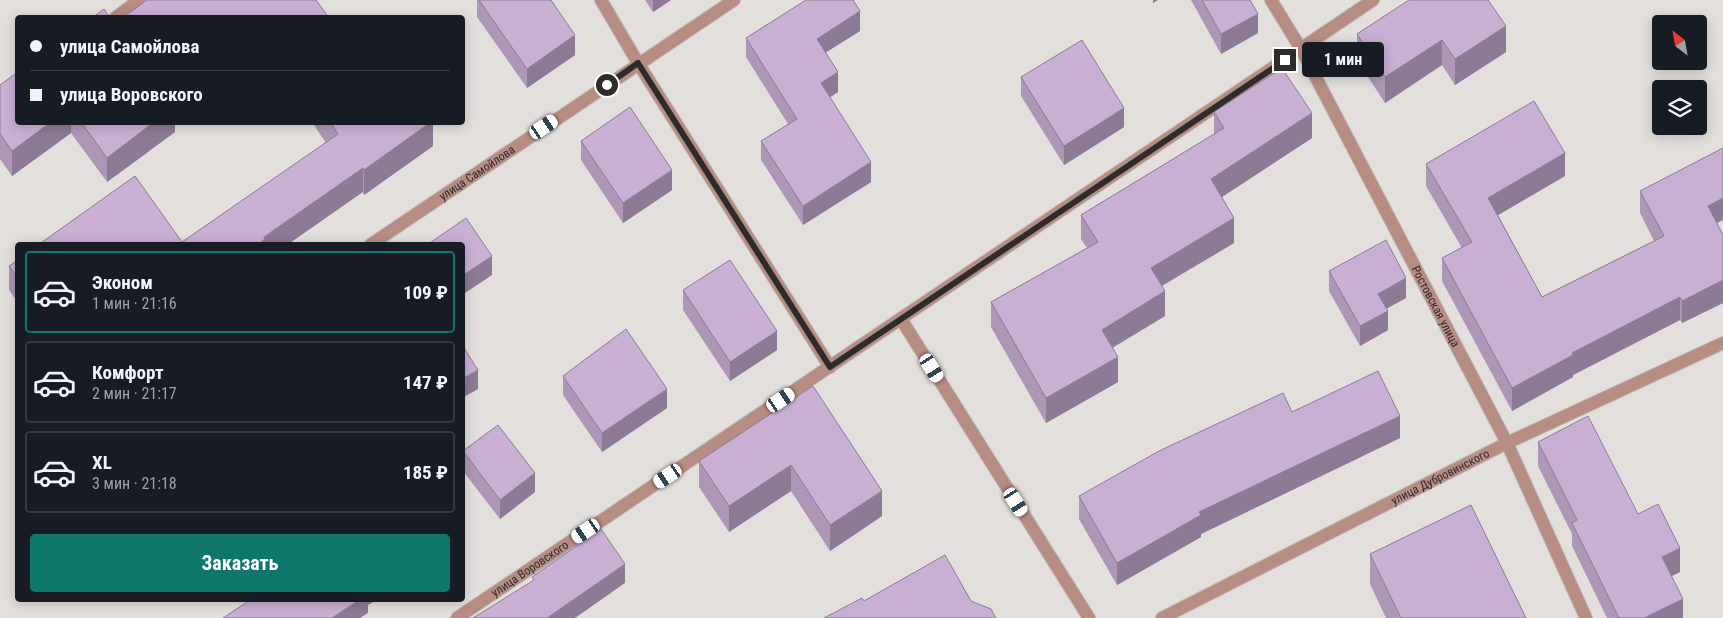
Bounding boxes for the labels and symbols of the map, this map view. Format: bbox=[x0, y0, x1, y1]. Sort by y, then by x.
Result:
north arrow bbox=[1652, 15, 1708, 70]
callout: 1 мин bbox=[1302, 42, 1385, 78]
route end bbox=[1274, 49, 1296, 71]
route start bbox=[596, 74, 618, 96]
car bbox=[527, 112, 560, 142]
street label: улица Самойлова bbox=[436, 142, 518, 203]
street label: Ростовская улица bbox=[1409, 263, 1463, 350]
car bbox=[917, 351, 946, 385]
car bbox=[764, 385, 797, 415]
street label: улица Дубровинского bbox=[1389, 446, 1492, 508]
car bbox=[651, 461, 684, 491]
car bbox=[1001, 485, 1030, 519]
car bbox=[569, 516, 602, 546]
street label: улица Воровского bbox=[489, 538, 571, 600]

